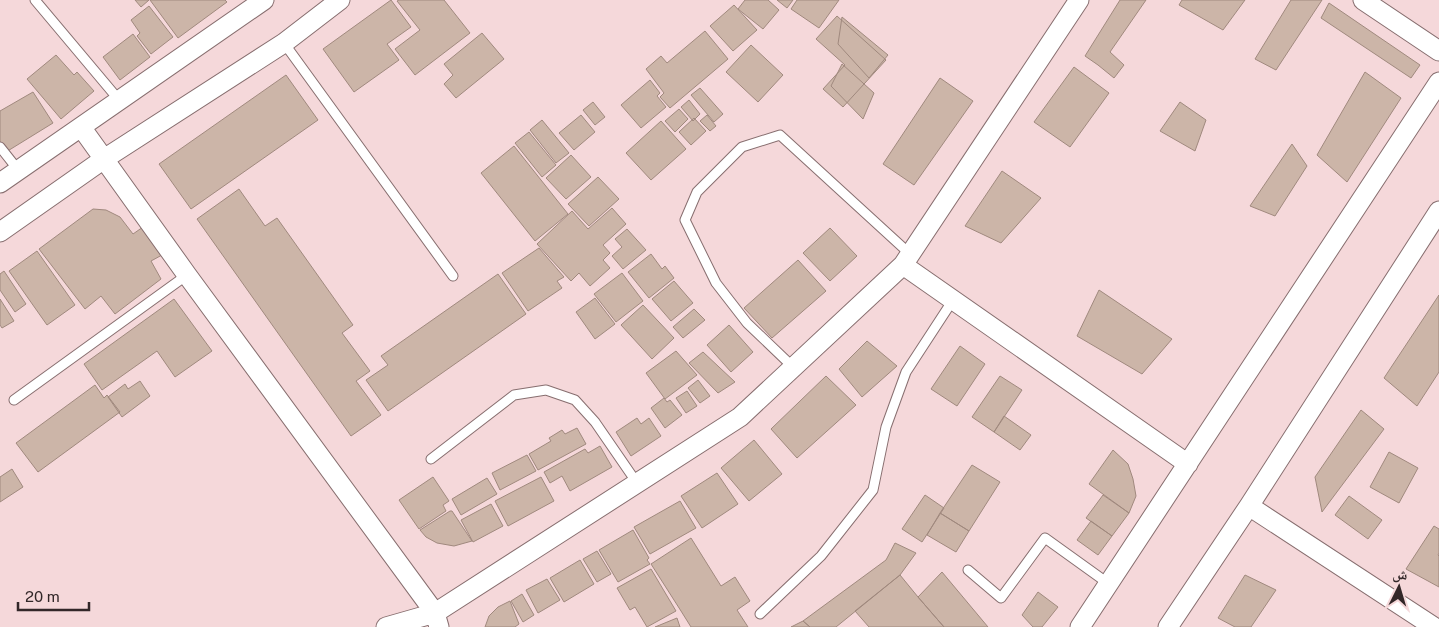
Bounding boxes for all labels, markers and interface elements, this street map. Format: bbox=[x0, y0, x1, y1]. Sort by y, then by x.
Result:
north arrow bbox=[1374, 562, 1424, 612]
text: ش bbox=[1392, 565, 1408, 584]
scale bar bbox=[18, 580, 89, 612]
text: 20 m bbox=[25, 588, 60, 605]

